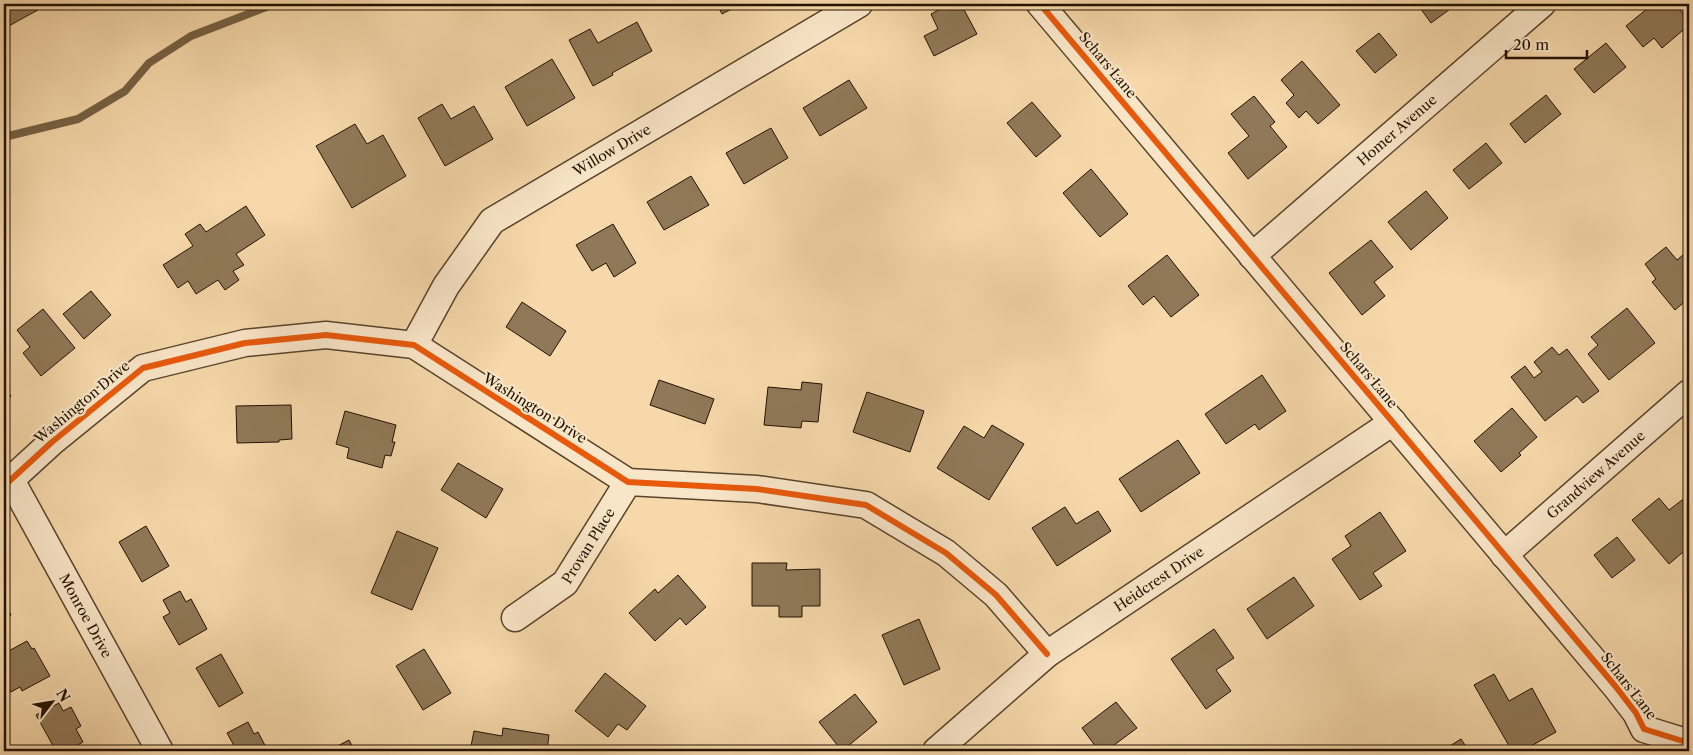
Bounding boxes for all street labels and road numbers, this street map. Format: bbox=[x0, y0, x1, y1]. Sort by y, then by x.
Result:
street label: Schars Lane bbox=[1075, 28, 1141, 102]
street label: Homer Avenue bbox=[1353, 90, 1441, 170]
street label: Willow Drive bbox=[569, 120, 654, 181]
street label: Schars Lane bbox=[1336, 338, 1402, 412]
street label: Washington Drive bbox=[30, 357, 134, 448]
street label: Washington Drive bbox=[479, 368, 590, 447]
street label: Grandview Avenue bbox=[1543, 426, 1649, 523]
street label: Provan Place bbox=[558, 504, 619, 587]
street label: Heidcrest Drive bbox=[1110, 542, 1207, 616]
street label: Monroe Drive bbox=[55, 571, 116, 661]
street label: Schars Lane bbox=[1597, 649, 1661, 723]

